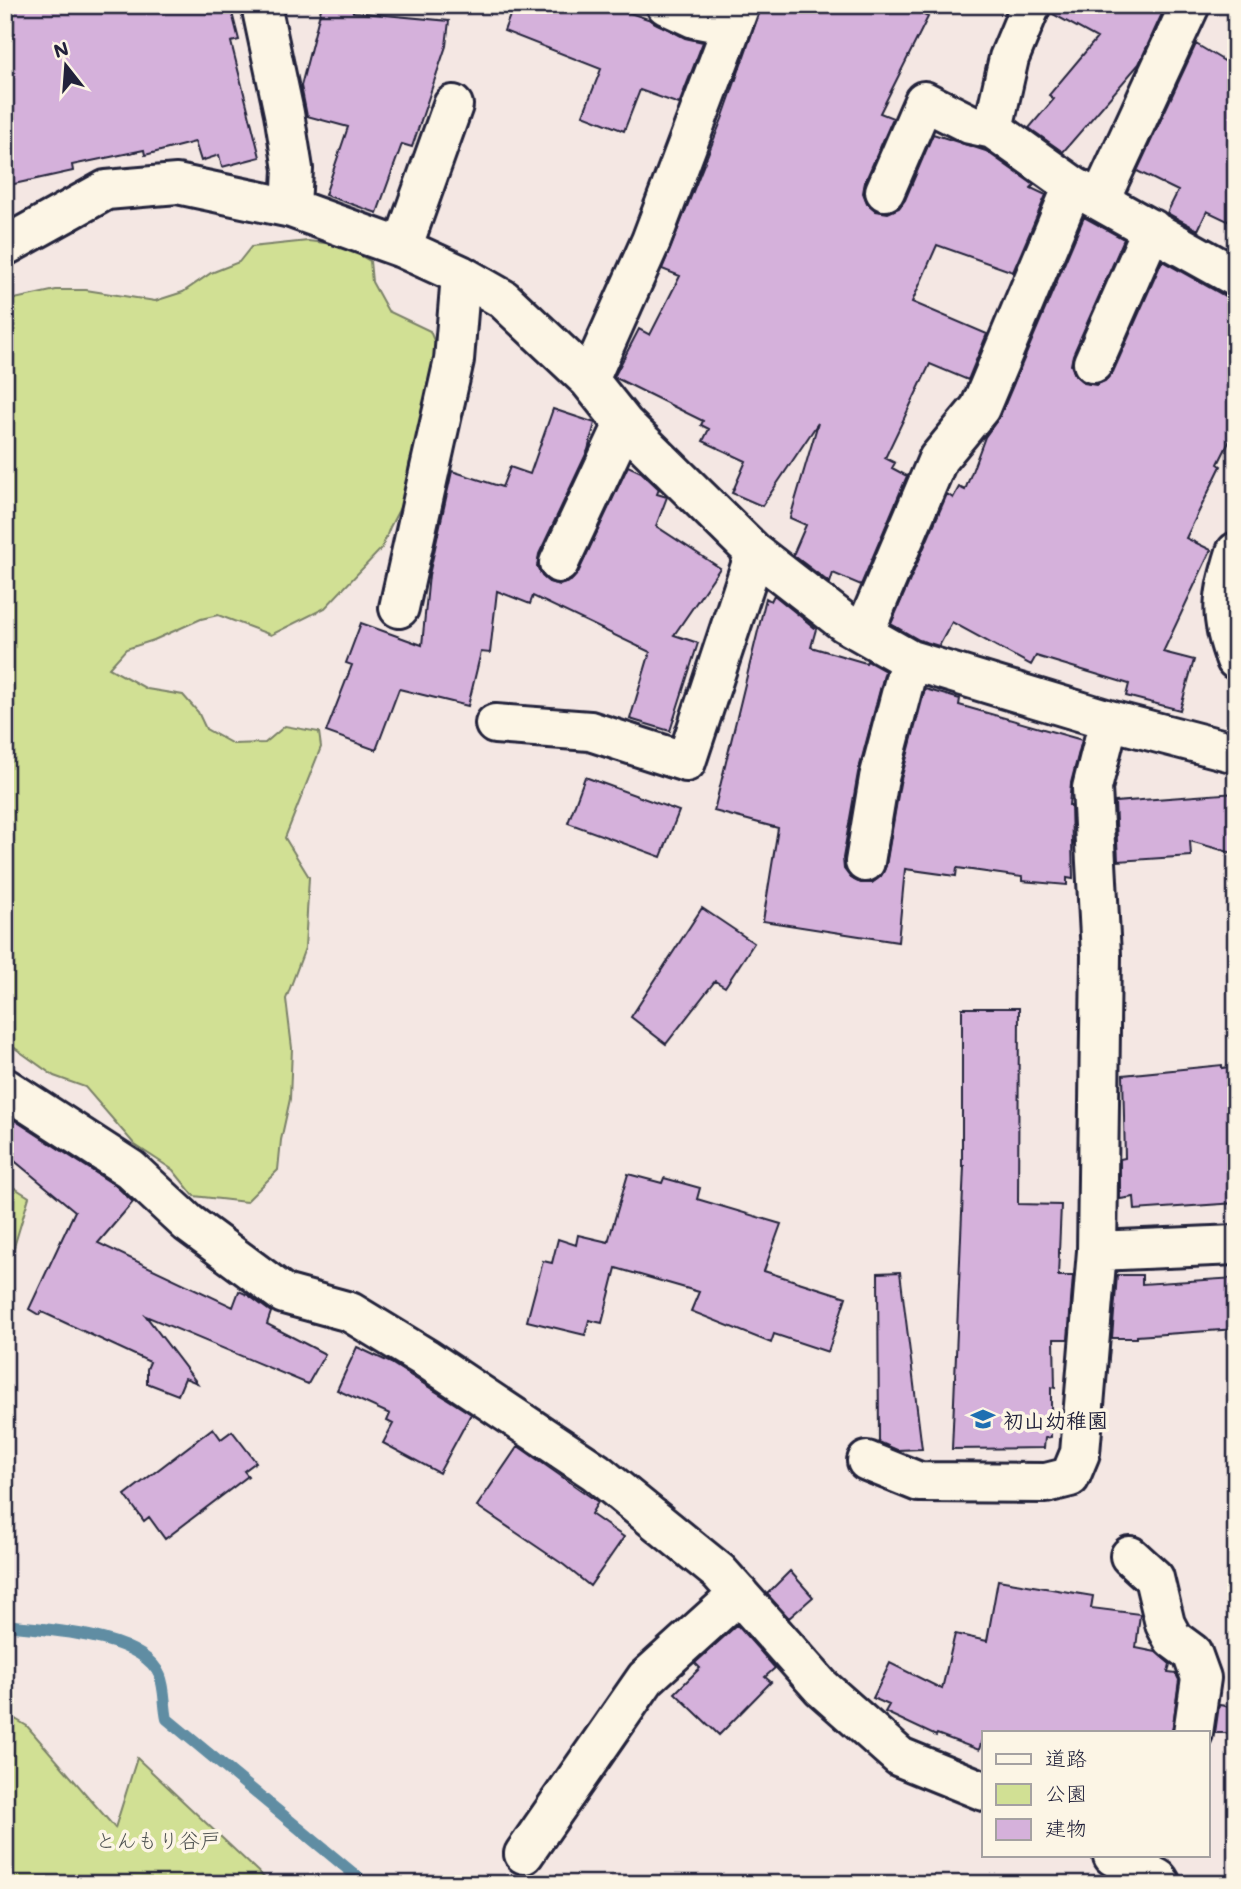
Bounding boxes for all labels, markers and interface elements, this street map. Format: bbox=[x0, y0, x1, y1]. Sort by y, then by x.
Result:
north arrow bbox=[32, 32, 102, 102]
text: N bbox=[50, 35, 71, 63]
school or university icon: 初山幼稚園 bbox=[969, 1405, 997, 1433]
place label: 初山幼稚園 bbox=[1003, 1406, 1108, 1433]
legend bbox=[982, 1731, 1210, 1857]
text: 道路 bbox=[1045, 1744, 1087, 1771]
text: 公園 bbox=[1045, 1779, 1087, 1806]
text: 建物 bbox=[1045, 1814, 1087, 1841]
park label: とんもり谷戸 bbox=[95, 1826, 221, 1853]

